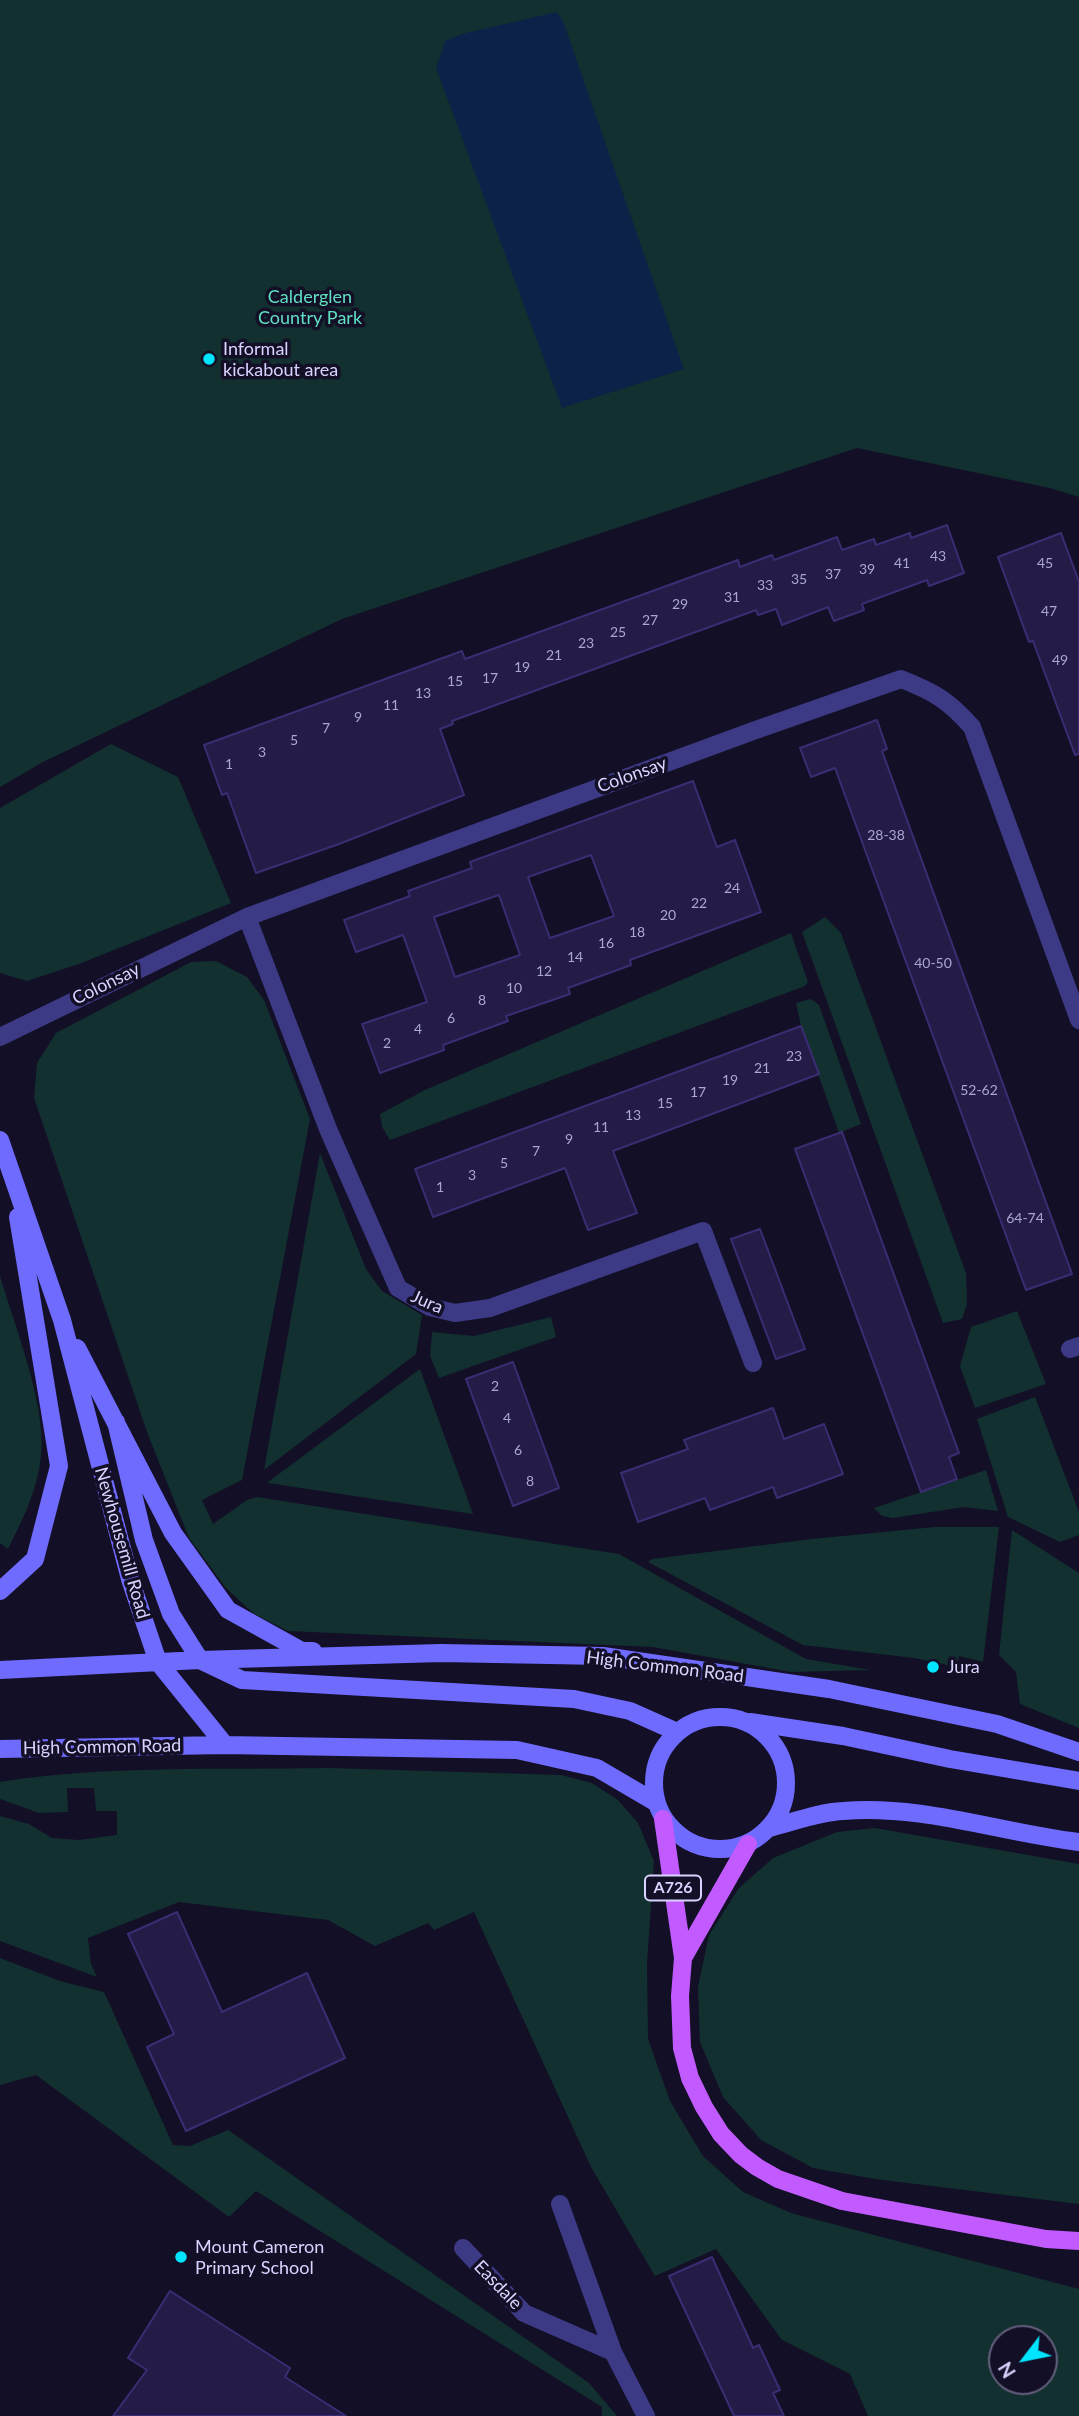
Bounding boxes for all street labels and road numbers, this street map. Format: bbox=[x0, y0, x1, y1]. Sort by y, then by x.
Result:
street label: Colonsay bbox=[594, 752, 670, 798]
street label: Colonsay bbox=[69, 958, 143, 1010]
street label: Jura bbox=[408, 1285, 446, 1319]
street label: Newhousemill Road bbox=[90, 1465, 154, 1621]
street label: High Common Road bbox=[585, 1647, 745, 1687]
street label: High Common Road bbox=[23, 1735, 181, 1759]
road number: A726 bbox=[645, 1876, 701, 1900]
street label: Easdale bbox=[469, 2256, 527, 2314]

